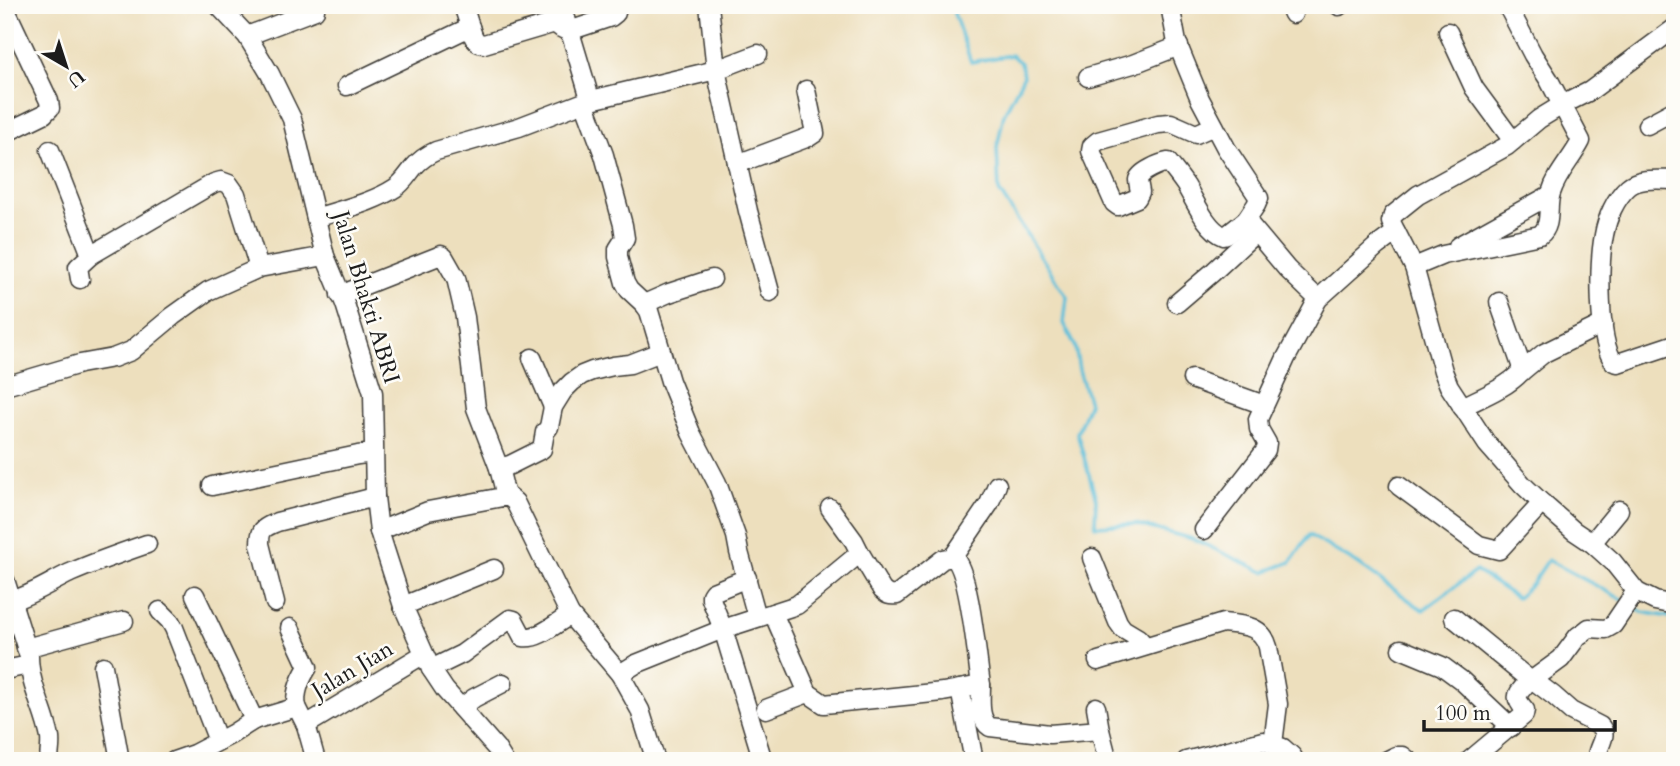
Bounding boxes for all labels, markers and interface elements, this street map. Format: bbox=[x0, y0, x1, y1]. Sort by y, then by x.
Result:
north arrow bbox=[32, 32, 102, 102]
text: U bbox=[61, 63, 90, 94]
street label: Jalan Bhakti ABRI bbox=[325, 204, 408, 387]
street label: Jalan Jian bbox=[303, 633, 399, 707]
scale bar bbox=[1424, 689, 1615, 733]
text: 100 m bbox=[1435, 699, 1491, 728]

